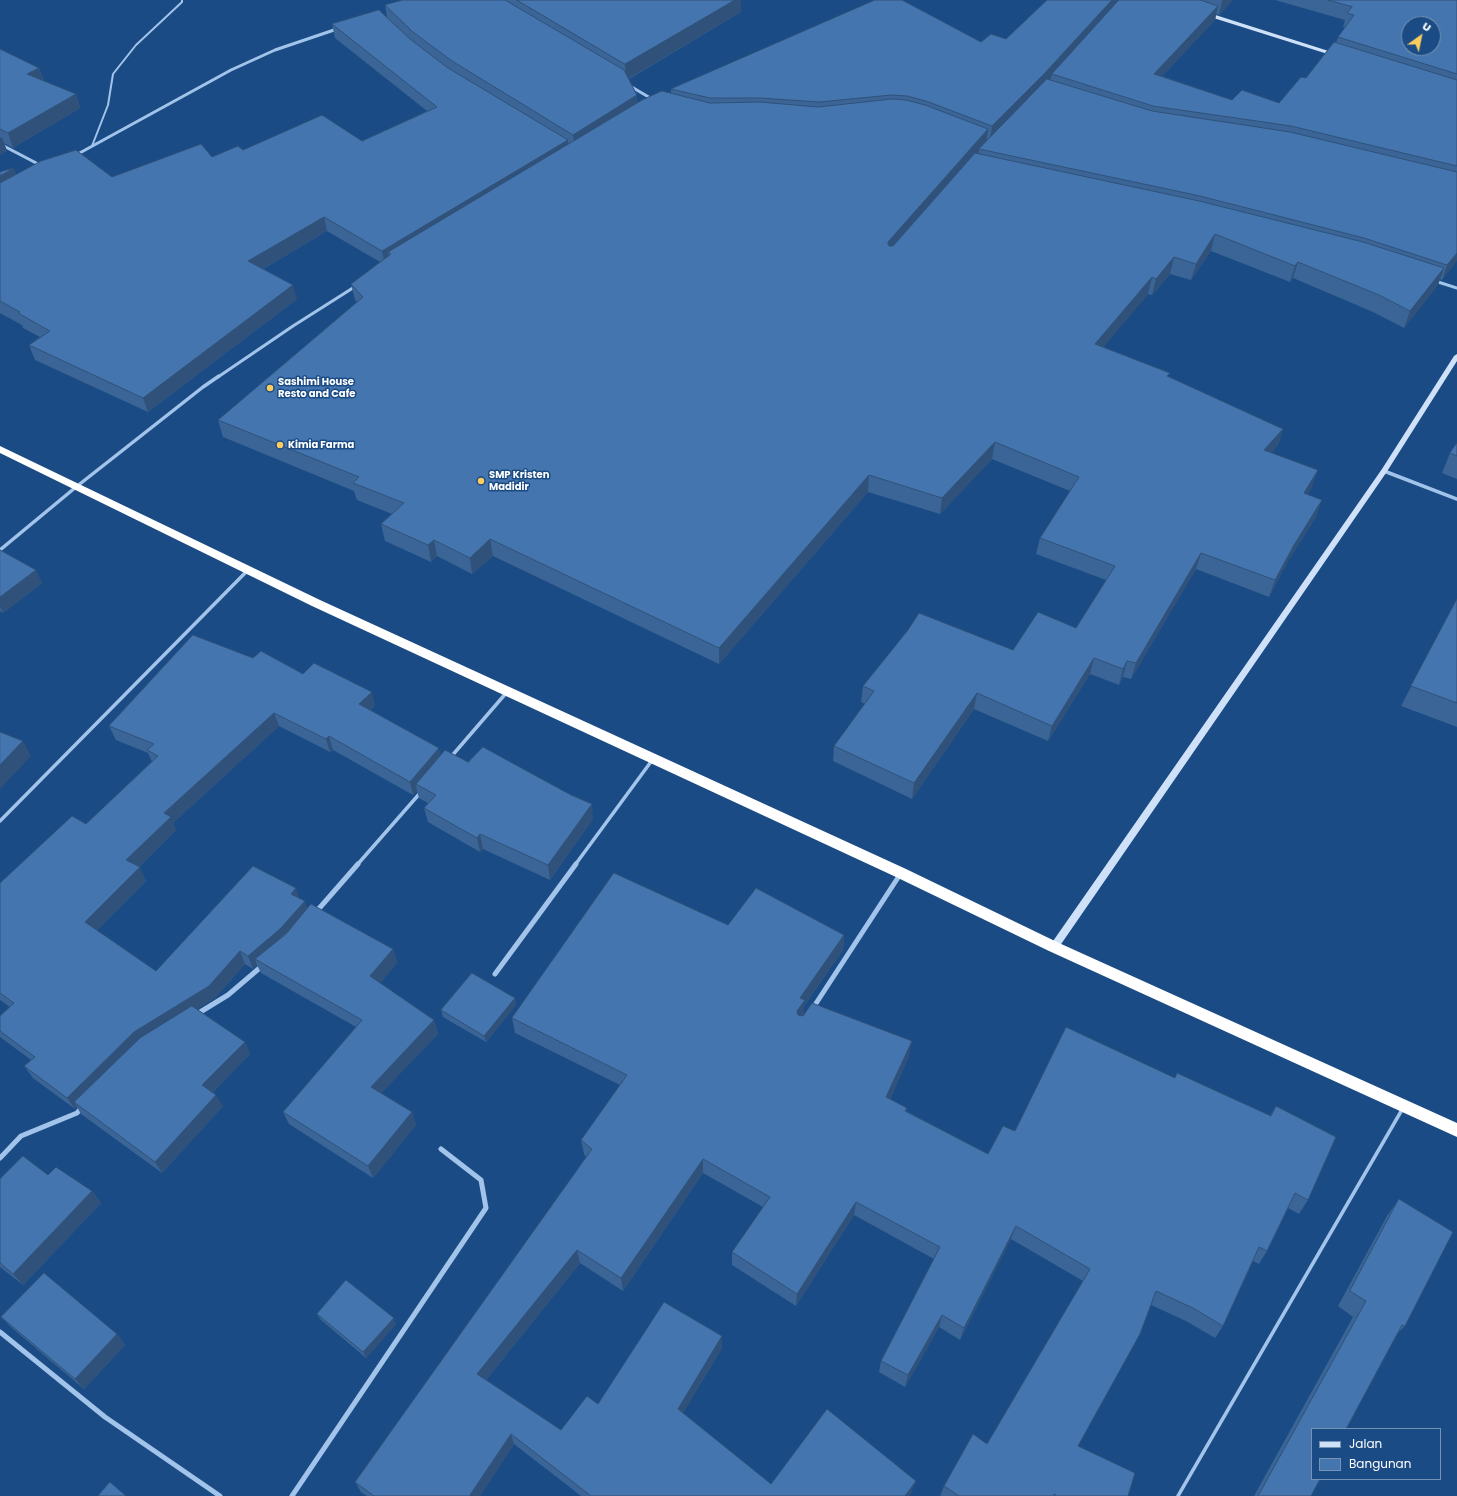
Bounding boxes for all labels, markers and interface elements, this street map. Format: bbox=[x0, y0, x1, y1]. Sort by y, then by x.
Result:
north arrow bbox=[1401, 16, 1441, 56]
text: U bbox=[1419, 18, 1435, 36]
place label: Sashimi House Resto and Cafe bbox=[278, 376, 355, 400]
marker: Sashimi House Resto and Cafe bbox=[265, 383, 275, 393]
place label: Kimia Farma bbox=[288, 439, 354, 451]
marker: Kimia Farma bbox=[275, 440, 285, 450]
place label: SMP Kristen Madidir bbox=[489, 469, 549, 492]
marker: SMP Kristen Madidir bbox=[476, 476, 486, 486]
legend bbox=[1311, 1428, 1441, 1480]
text: Jalan bbox=[1349, 1435, 1382, 1452]
text: Bangunan bbox=[1349, 1455, 1411, 1472]

